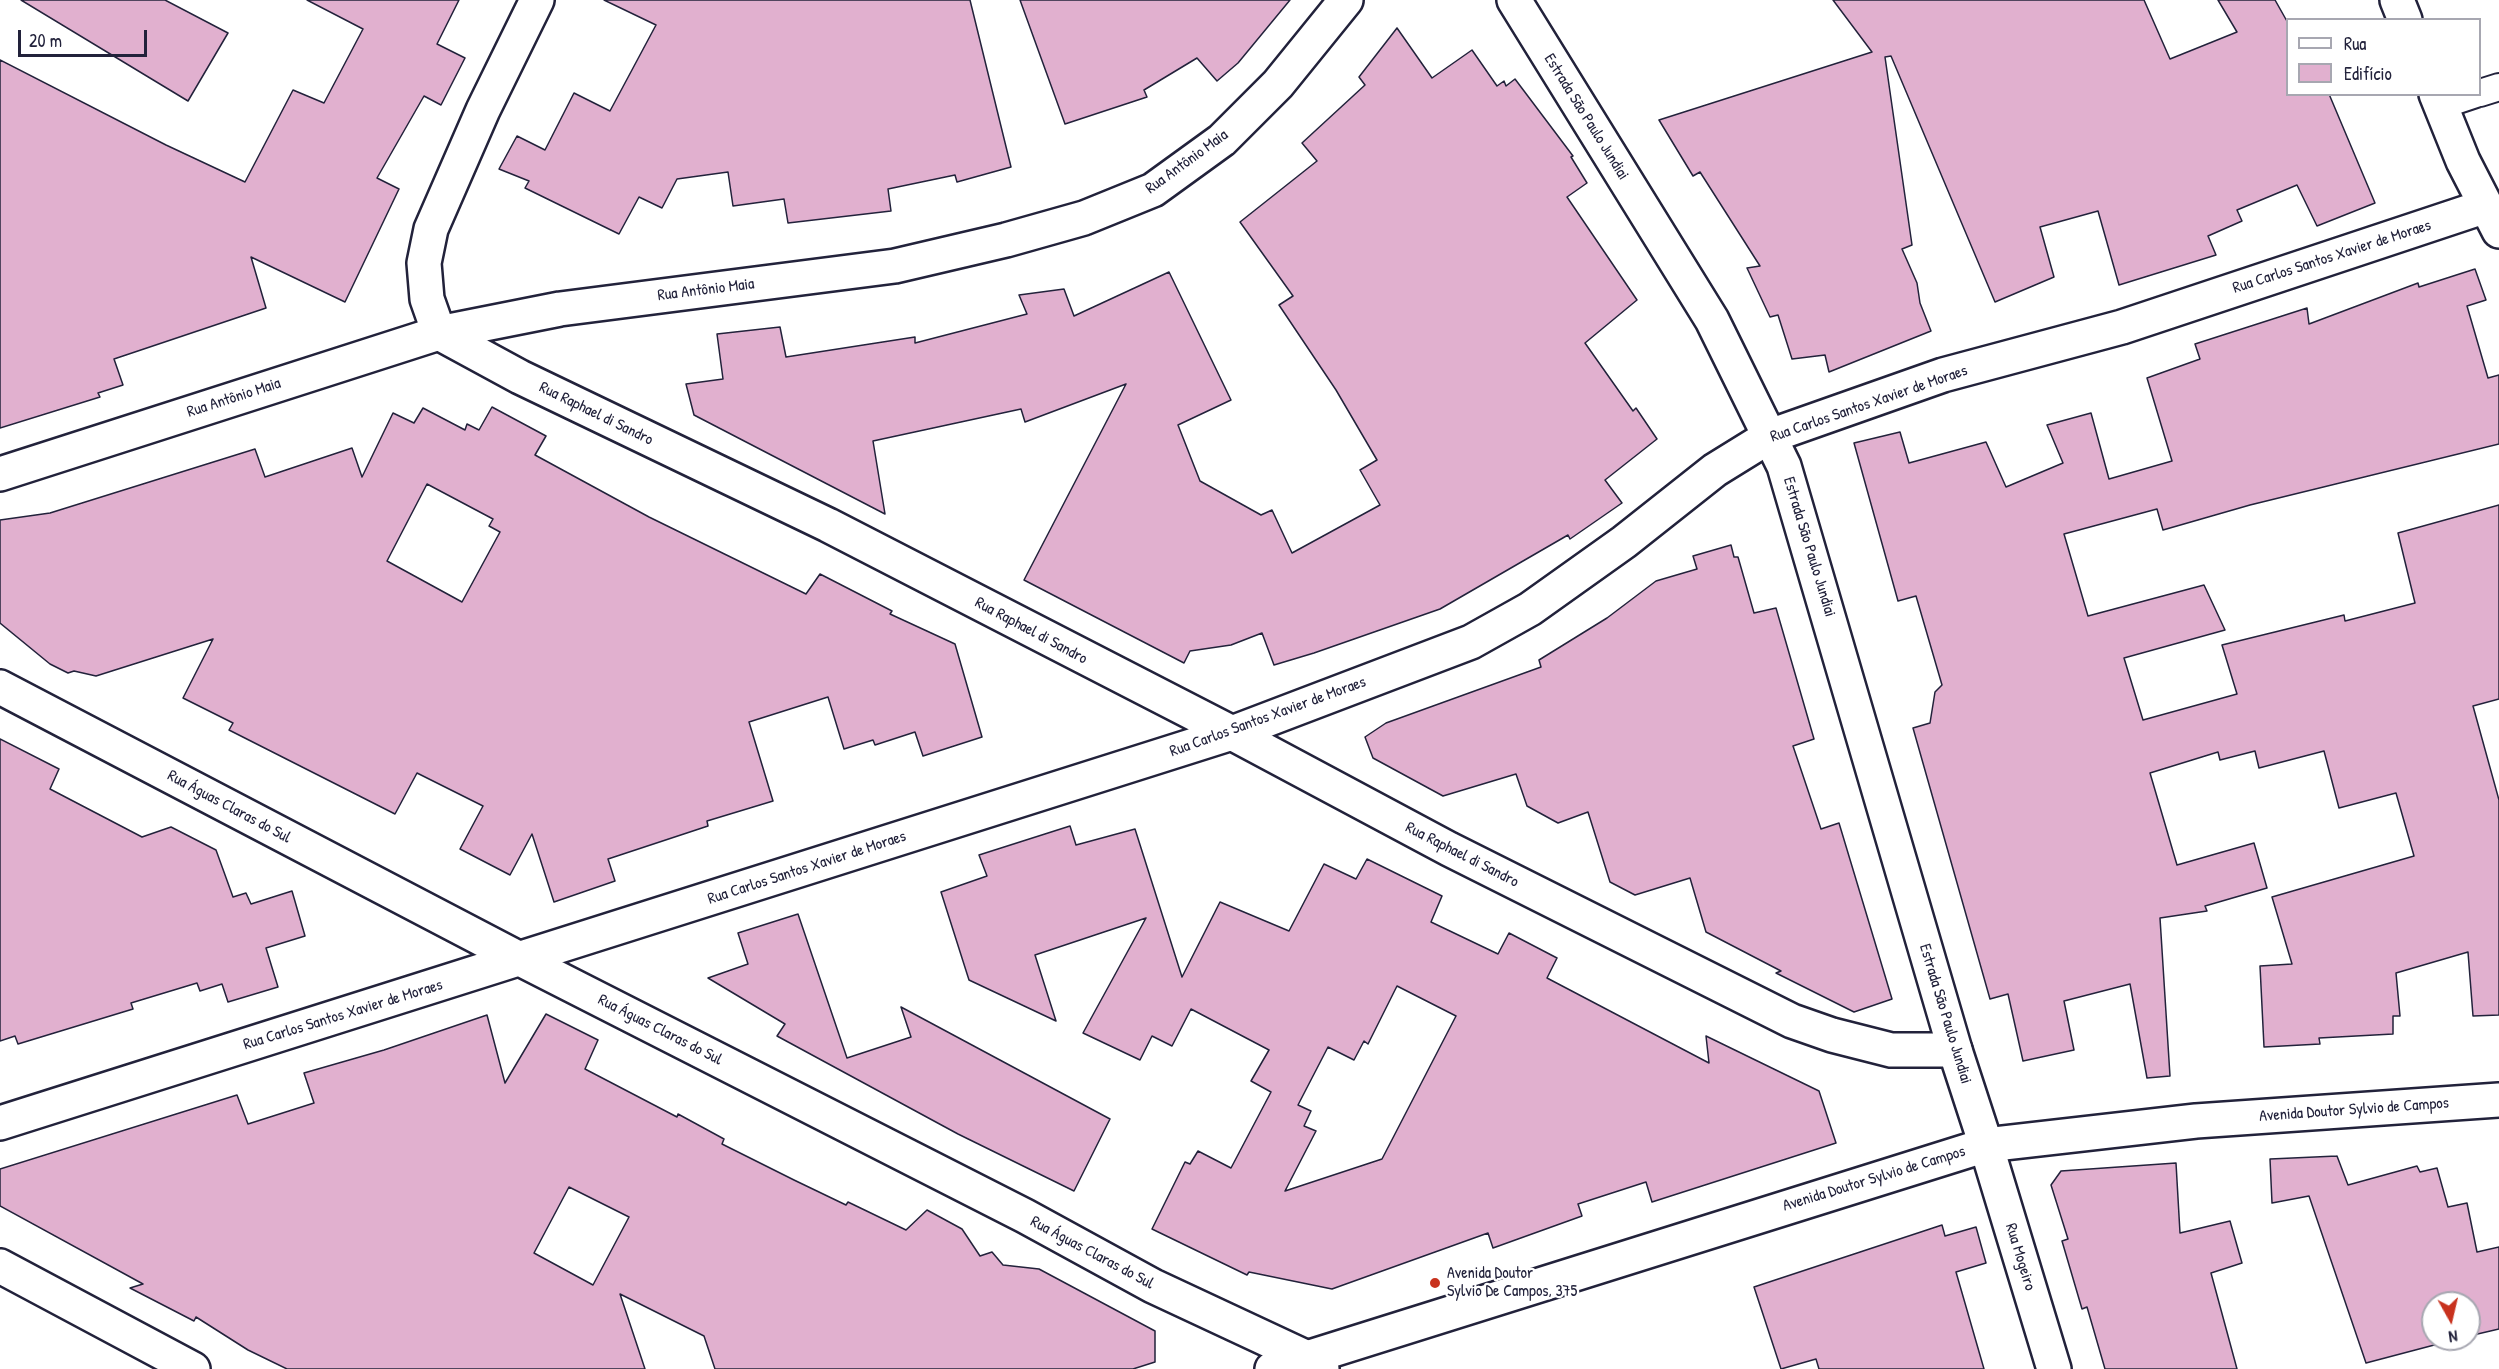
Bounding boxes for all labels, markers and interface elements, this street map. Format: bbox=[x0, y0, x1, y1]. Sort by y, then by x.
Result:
scale bar bbox=[21, 18, 150, 56]
legend bbox=[2286, 18, 2481, 96]
text: 20 m bbox=[29, 28, 62, 53]
text: Rua bbox=[2344, 31, 2366, 56]
street label: Estrada São Paulo Jundiai bbox=[1539, 50, 1633, 184]
text: Edifício bbox=[2344, 61, 2392, 86]
street label: Rua Antônio Maia bbox=[1142, 126, 1232, 198]
street label: Rua Carlos Santos Xavier de Moraes bbox=[2230, 216, 2434, 298]
street label: Rua Antônio Maia bbox=[657, 275, 755, 305]
street label: Rua Carlos Santos Xavier de Moraes bbox=[1768, 361, 1970, 447]
street label: Rua Antônio Maia bbox=[185, 374, 283, 422]
street label: Rua Raphael di Sandro bbox=[536, 378, 656, 450]
street label: Estrada São Paulo Jundiai bbox=[1779, 475, 1839, 619]
street label: Rua Raphael di Sandro bbox=[972, 593, 1090, 669]
street label: Rua Carlos Santos Xavier de Moraes bbox=[1167, 673, 1369, 761]
street label: Rua Águas Claras do Sul bbox=[164, 766, 294, 848]
street label: Rua Raphael di Sandro bbox=[1402, 818, 1522, 892]
street label: Rua Carlos Santos Xavier de Moraes bbox=[705, 827, 909, 909]
street label: Estrada São Paulo Jundiai bbox=[1915, 942, 1975, 1086]
street label: Rua Carlos Santos Xavier de Moraes bbox=[241, 976, 445, 1054]
street label: Rua Águas Claras do Sul bbox=[595, 990, 725, 1070]
street label: Avenida Doutor Sylvio de Campos bbox=[2259, 1094, 2449, 1126]
street label: Avenida Doutor Sylvio de Campos bbox=[1780, 1142, 1968, 1216]
street label: Rua Águas Claras do Sul bbox=[1027, 1212, 1157, 1294]
street label: Rua Mogeiro bbox=[2001, 1221, 2039, 1293]
place label: Avenida Doutor Sylvio De Campos, 375 bbox=[1447, 1264, 1577, 1302]
marker: Avenida Doutor Sylvio De Campos, 375 bbox=[1428, 1276, 1442, 1290]
north arrow bbox=[2421, 1291, 2481, 1351]
text: N bbox=[2447, 1325, 2459, 1348]

